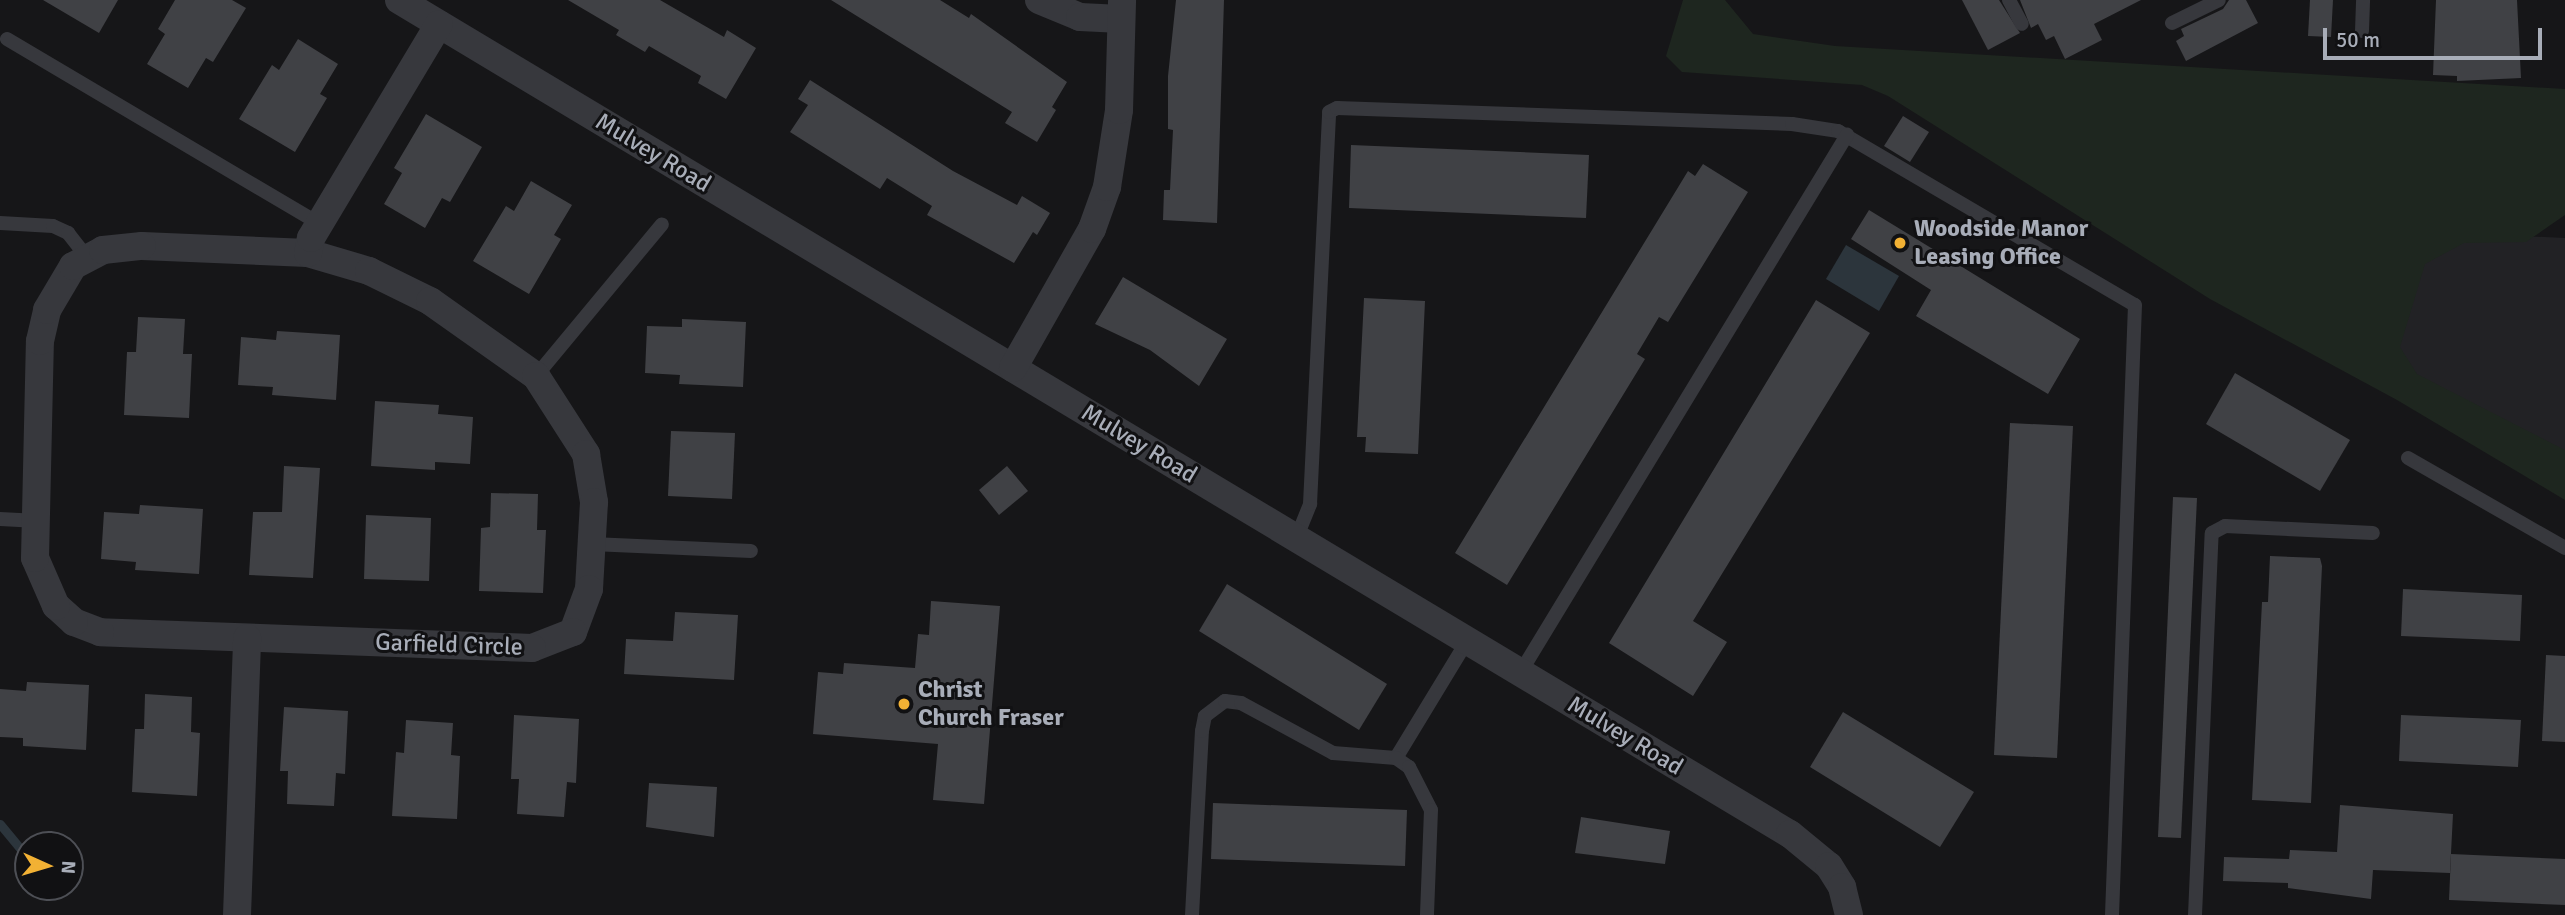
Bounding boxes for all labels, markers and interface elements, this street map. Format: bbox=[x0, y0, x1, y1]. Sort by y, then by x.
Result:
scale bar bbox=[2327, 14, 2546, 58]
text: 50 m bbox=[2336, 27, 2380, 53]
street label: Mulvey Road bbox=[590, 107, 716, 199]
place label: Woodside Manor Leasing Office bbox=[1914, 215, 2088, 271]
marker: Woodside Manor Leasing Office bbox=[1892, 235, 1908, 251]
street label: Mulvey Road bbox=[1076, 398, 1202, 490]
street label: Garfield Circle bbox=[375, 628, 523, 662]
place label: Christ Church Fraser bbox=[918, 676, 1064, 732]
street label: Mulvey Road bbox=[1562, 690, 1688, 782]
marker: Christ Church Fraser bbox=[896, 696, 912, 712]
north arrow bbox=[14, 831, 84, 901]
text: N bbox=[56, 860, 80, 875]

